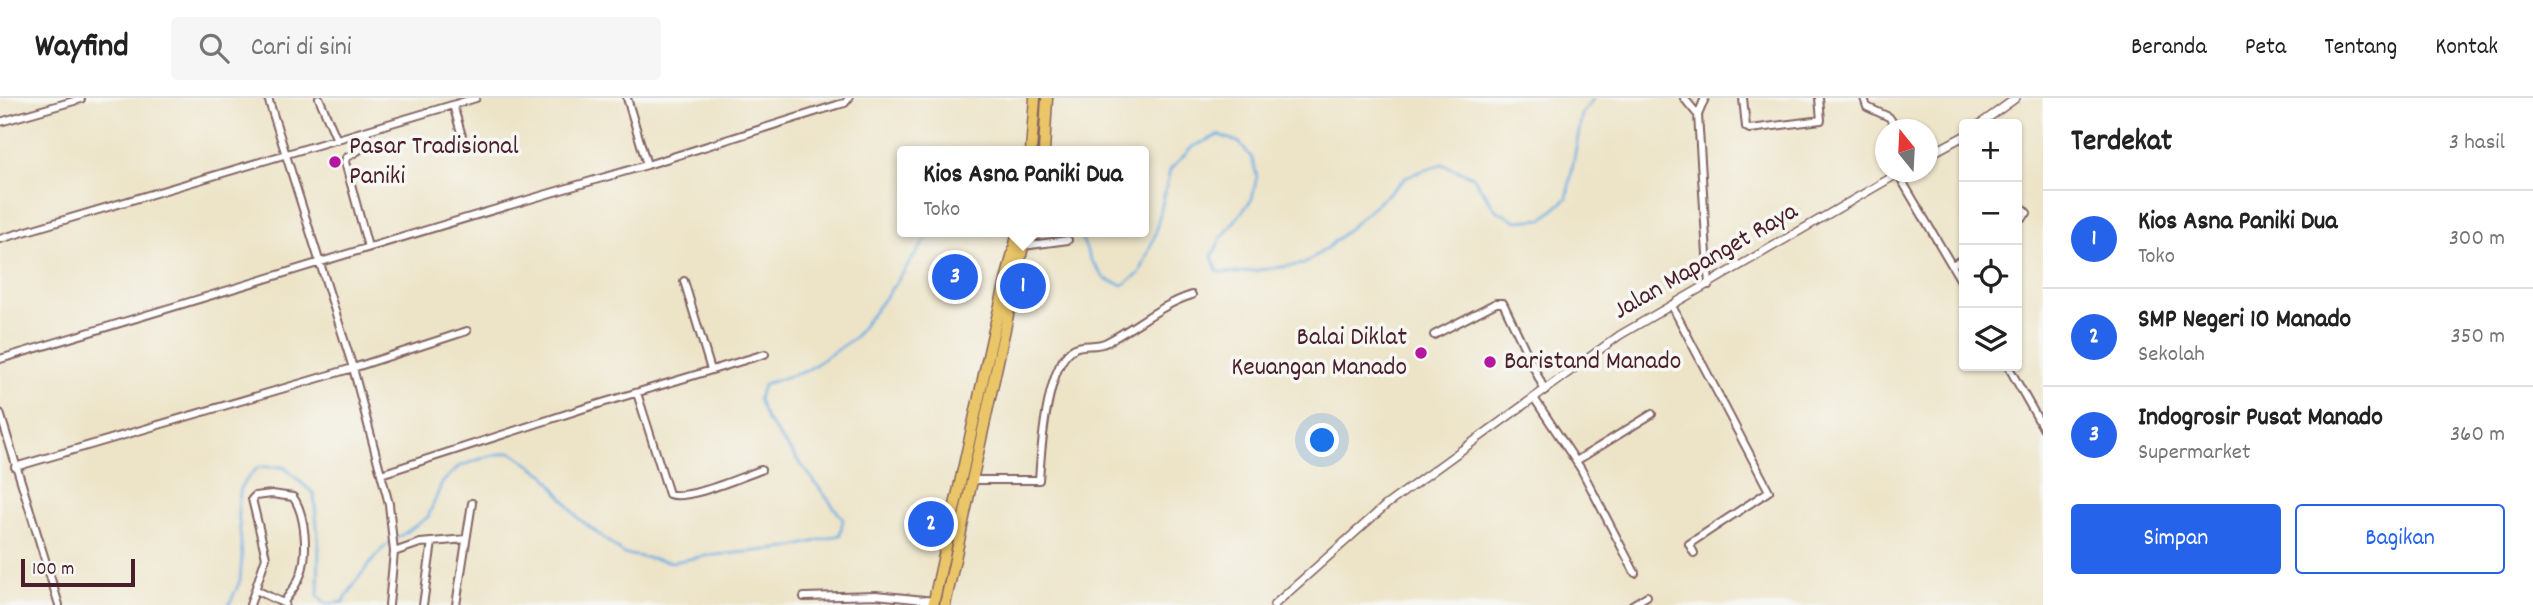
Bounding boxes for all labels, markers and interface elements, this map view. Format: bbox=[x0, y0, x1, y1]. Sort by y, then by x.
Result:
search box bbox=[171, 17, 661, 80]
text: Wayfind bbox=[35, 25, 129, 72]
icon: search bbox=[195, 29, 233, 67]
text: Cari di sini bbox=[251, 30, 352, 67]
text: Beranda bbox=[2131, 31, 2207, 65]
text: Peta bbox=[2245, 31, 2286, 65]
text: Tentang bbox=[2324, 31, 2397, 65]
text: Kontak bbox=[2435, 31, 2498, 65]
north arrow bbox=[1875, 119, 1938, 182]
map controls bbox=[1959, 119, 2022, 371]
button: + bbox=[1959, 119, 2022, 182]
text: Terdekat bbox=[2071, 122, 2172, 165]
text: 3 hasil bbox=[2449, 127, 2505, 160]
place label: Pasar Tradisional Paniki bbox=[349, 129, 519, 196]
popup bbox=[897, 146, 1149, 237]
marker: Pasar Tradisional Paniki bbox=[327, 154, 343, 170]
text: Kios Asna Paniki Dua bbox=[923, 157, 1123, 194]
button: − bbox=[1959, 182, 2022, 245]
text: Toko bbox=[923, 194, 960, 227]
street label: Jalan Mapanget Raya bbox=[1607, 194, 1806, 330]
text: Kios Asna Paniki Dua bbox=[2138, 204, 2338, 241]
text: 1 bbox=[2091, 223, 2097, 256]
text: 300 m bbox=[2449, 223, 2505, 256]
text: Toko bbox=[2138, 241, 2175, 274]
button: locate bbox=[1959, 245, 2022, 308]
pin: 3 bbox=[932, 251, 978, 303]
pin: 1 bbox=[1000, 260, 1046, 312]
text: SMP Negeri 10 Manado bbox=[2138, 302, 2351, 339]
button: layers bbox=[1959, 308, 2022, 371]
place label: Balai Diklat Keuangan Manado bbox=[1231, 320, 1407, 387]
text: 2 bbox=[2089, 321, 2099, 354]
text: 350 m bbox=[2451, 321, 2505, 354]
text: Sekolah bbox=[2138, 339, 2205, 372]
place label: Baristand Manado bbox=[1504, 344, 1681, 381]
marker: Balai Diklat Keuangan Manado bbox=[1413, 345, 1429, 361]
marker: Baristand Manado bbox=[1482, 354, 1498, 370]
text: Indogrosir Pusat Manado bbox=[2138, 400, 2383, 437]
text: 3 bbox=[2089, 419, 2099, 452]
text: 360 m bbox=[2450, 419, 2505, 452]
your location bbox=[1305, 423, 1339, 457]
text: Supermarket bbox=[2138, 437, 2250, 470]
pin: 2 bbox=[908, 498, 954, 550]
button: Simpan bbox=[2071, 504, 2281, 574]
button: Bagikan bbox=[2295, 504, 2505, 574]
scale bar bbox=[21, 556, 135, 588]
text: 100 m bbox=[32, 557, 74, 584]

